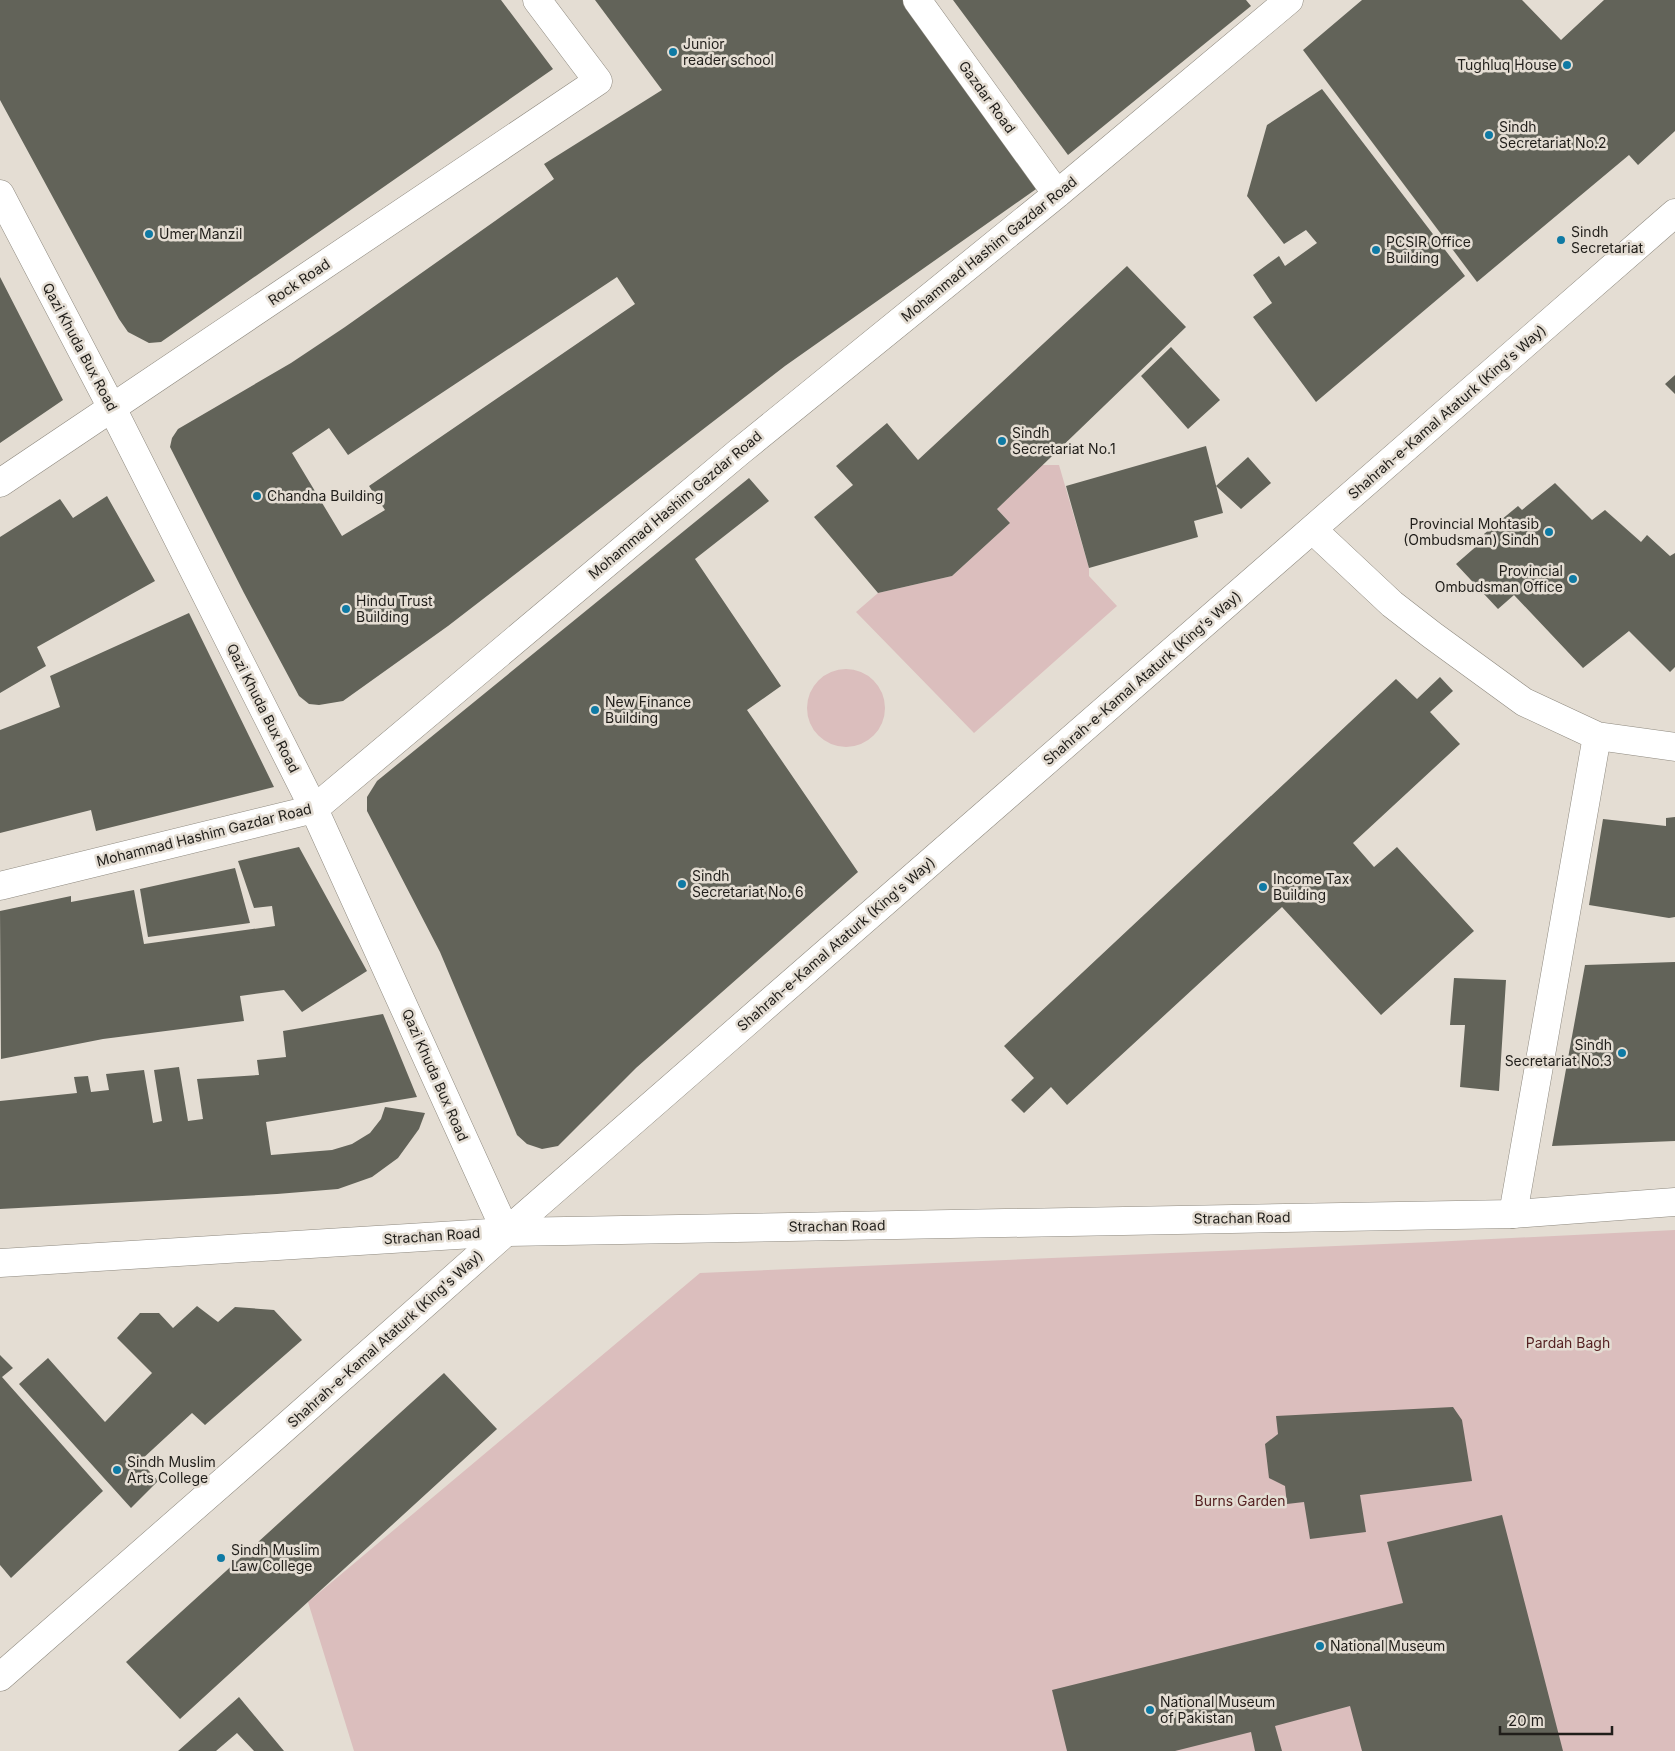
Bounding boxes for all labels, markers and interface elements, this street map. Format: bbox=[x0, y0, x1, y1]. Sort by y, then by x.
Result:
place label: Junior reader school bbox=[683, 35, 774, 68]
marker: Junior reader school bbox=[667, 46, 679, 58]
place label: Tughluq House bbox=[1457, 56, 1557, 73]
street label: Gazdar Road bbox=[955, 57, 1019, 136]
marker: Tughluq House bbox=[1561, 59, 1573, 71]
place label: Sindh Secretariat No.2 bbox=[1499, 118, 1607, 151]
marker: Sindh Secretariat No.2 bbox=[1483, 129, 1495, 141]
street label: Mohammad Hashim Gazdar Road bbox=[898, 173, 1080, 325]
place label: Sindh Secretariat bbox=[1571, 223, 1644, 256]
place label: Umer Manzil bbox=[159, 225, 242, 242]
marker: Umer Manzil bbox=[143, 228, 155, 240]
place label: PCSIR Office Building bbox=[1386, 233, 1471, 266]
marker: Sindh Secretariat bbox=[1555, 234, 1567, 246]
marker: PCSIR Office Building bbox=[1370, 244, 1382, 256]
street label: Rock Road bbox=[265, 255, 333, 308]
street label: Qazi Khuda Bux Road bbox=[39, 280, 121, 414]
street label: Shahrah-e-Kamal Ataturk (King's Way) bbox=[1344, 321, 1549, 502]
place label: Sindh Secretariat No.1 bbox=[1012, 424, 1116, 457]
street label: Mohammad Hashim Gazdar Road bbox=[585, 427, 765, 582]
marker: Sindh Secretariat No.1 bbox=[996, 435, 1008, 447]
place label: Chandna Building bbox=[267, 487, 383, 504]
marker: Chandna Building bbox=[251, 490, 263, 502]
place label: Provincial Mohtasib (Ombudsman) Sindh bbox=[1403, 515, 1539, 548]
marker: Provincial Mohtasib (Ombudsman) Sindh bbox=[1543, 526, 1555, 538]
place label: Provincial Ombudsman Office bbox=[1435, 562, 1563, 595]
marker: Provincial Ombudsman Office bbox=[1567, 573, 1579, 585]
street label: Shahrah-e-Kamal Ataturk (King's Way) bbox=[1039, 587, 1244, 768]
place label: Hindu Trust Building bbox=[356, 592, 433, 625]
marker: Hindu Trust Building bbox=[340, 603, 352, 615]
street label: Qazi Khuda Bux Road bbox=[223, 640, 303, 775]
place label: New Finance Building bbox=[605, 693, 691, 726]
marker: New Finance Building bbox=[589, 704, 601, 716]
street label: Mohammad Hashim Gazdar Road bbox=[95, 800, 313, 869]
street label: Shahrah-e-Kamal Ataturk (King's Way) bbox=[733, 853, 938, 1034]
place label: Sindh Secretariat No. 6 bbox=[692, 867, 804, 900]
place label: Income Tax Building bbox=[1273, 870, 1350, 903]
marker: Sindh Secretariat No. 6 bbox=[676, 878, 688, 890]
marker: Income Tax Building bbox=[1257, 881, 1269, 893]
street label: Qazi Khuda Bux Road bbox=[399, 1006, 472, 1143]
place label: Sindh Secretariat No.3 bbox=[1505, 1036, 1612, 1069]
marker: Sindh Secretariat No.3 bbox=[1616, 1047, 1628, 1059]
street label: Strachan Road bbox=[1193, 1208, 1291, 1227]
street label: Strachan Road bbox=[788, 1216, 886, 1235]
street label: Strachan Road bbox=[383, 1224, 481, 1247]
street label: Shahrah-e-Kamal Ataturk (King's Way) bbox=[284, 1246, 486, 1431]
park label: Pardah Bagh bbox=[1526, 1334, 1610, 1351]
place label: Sindh Muslim Arts College bbox=[127, 1453, 216, 1486]
marker: Sindh Muslim Arts College bbox=[111, 1464, 123, 1476]
park label: Burns Garden bbox=[1195, 1492, 1285, 1509]
place label: Sindh Muslim Law College bbox=[231, 1541, 320, 1574]
marker: Sindh Muslim Law College bbox=[215, 1552, 227, 1564]
place label: National Museum bbox=[1330, 1637, 1445, 1654]
marker: National Museum bbox=[1314, 1640, 1326, 1652]
place label: National Museum of Pakistan bbox=[1160, 1693, 1275, 1726]
marker: National Museum of Pakistan bbox=[1144, 1704, 1156, 1716]
scale bar bbox=[1500, 1704, 1612, 1736]
text: 20 m bbox=[1508, 1711, 1544, 1730]

